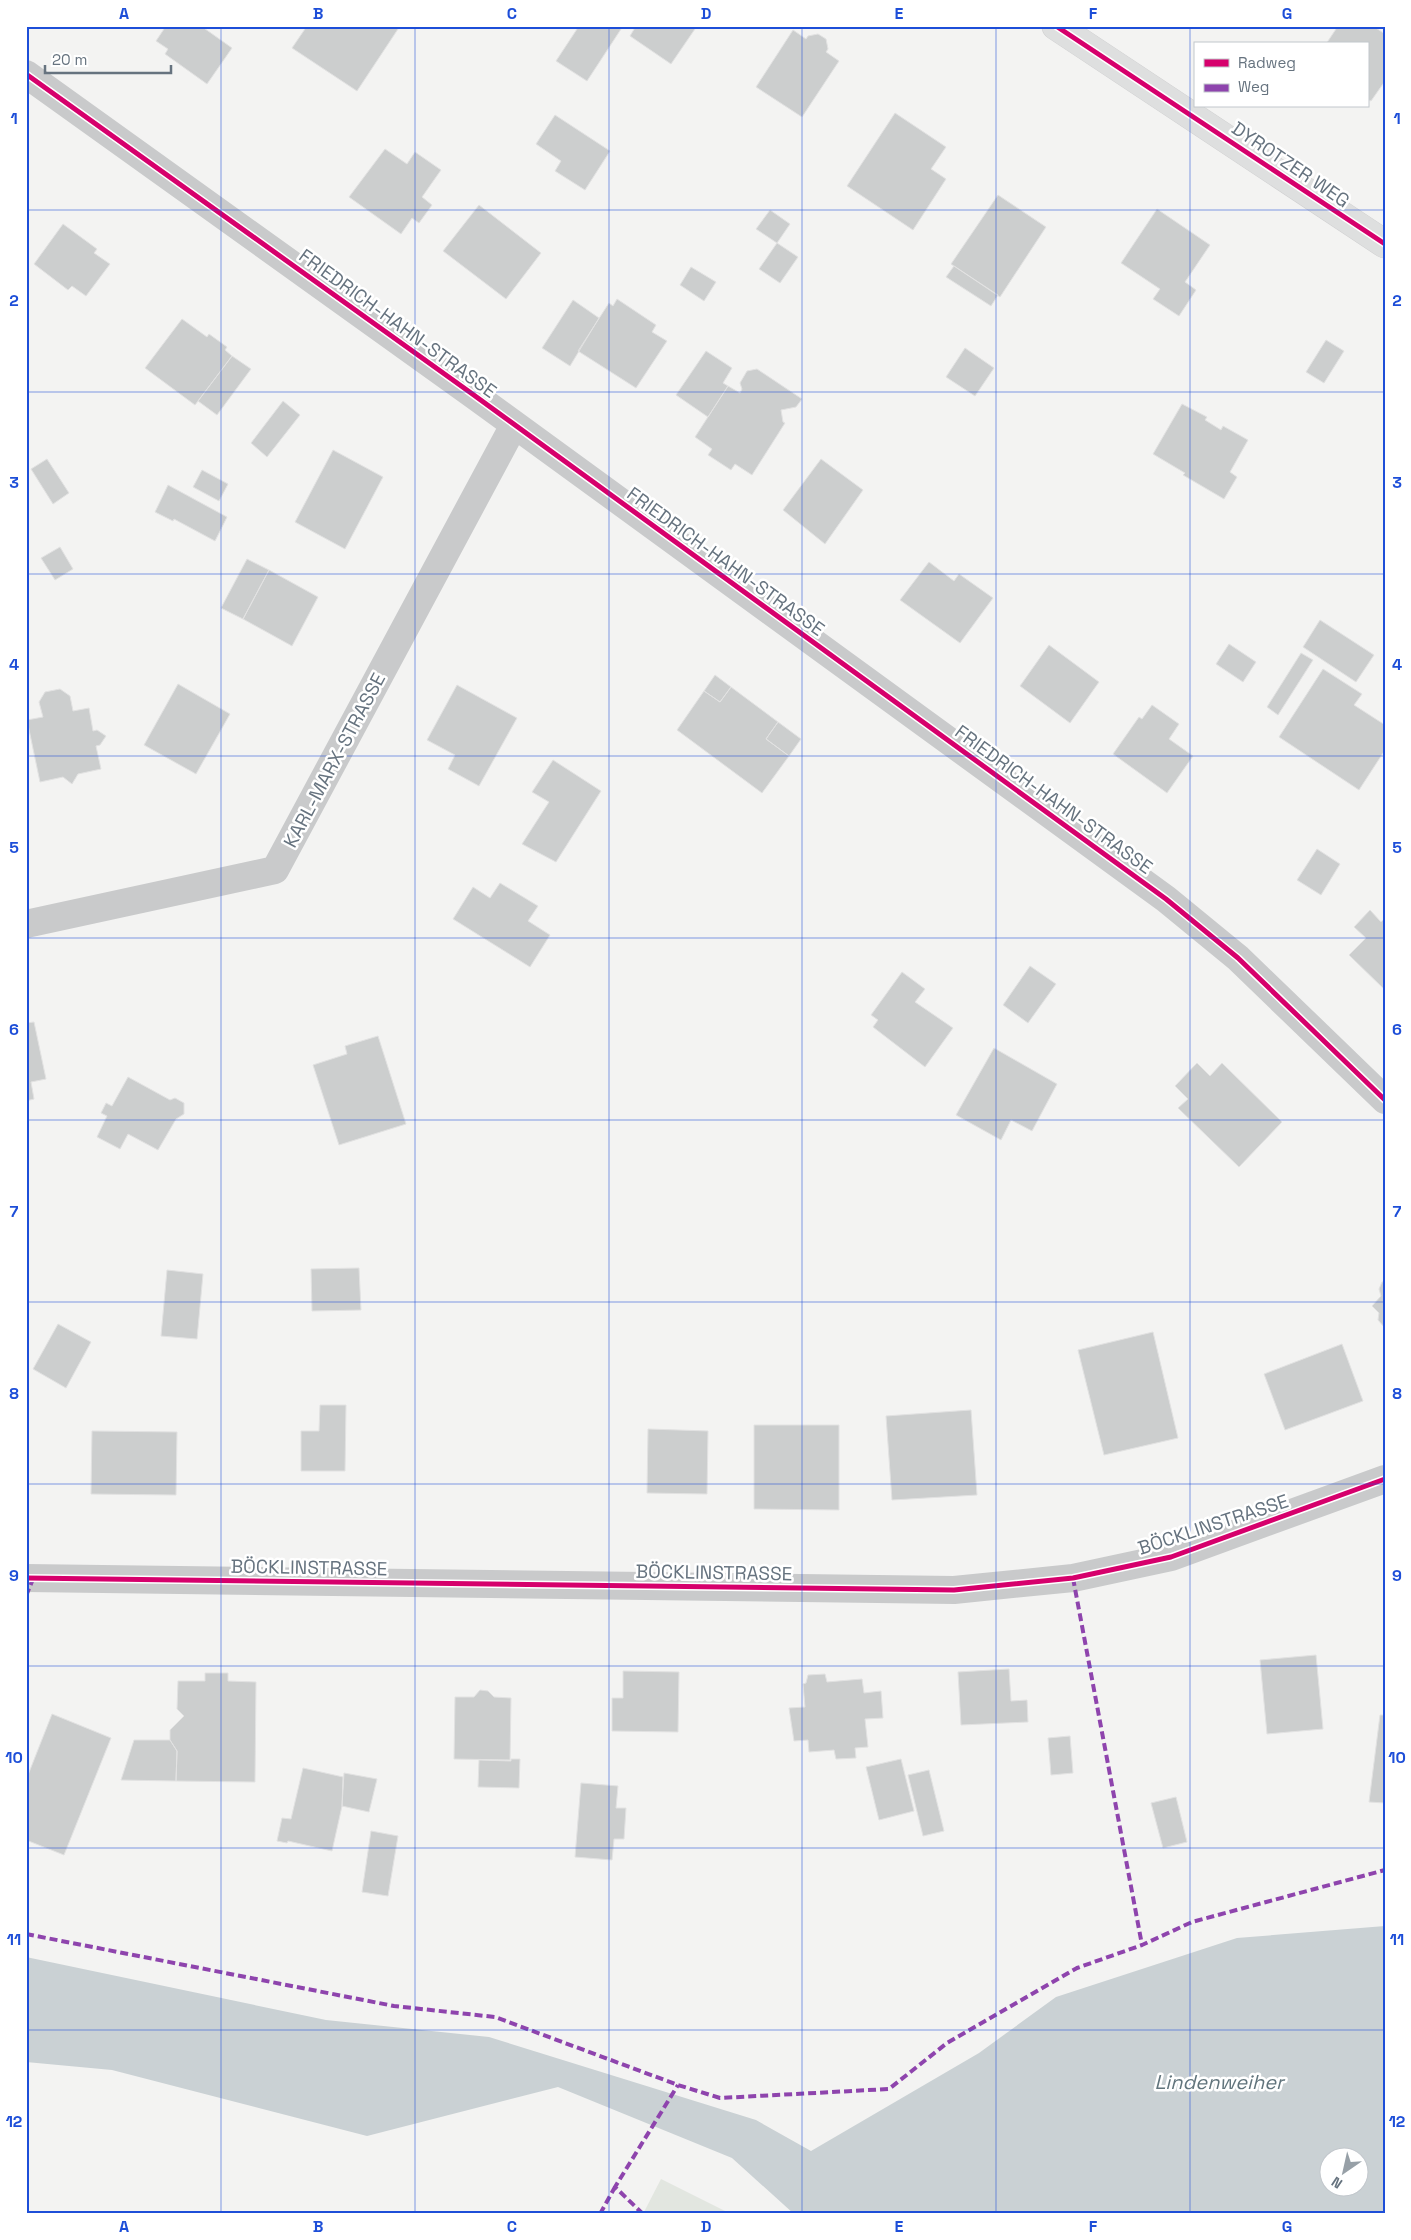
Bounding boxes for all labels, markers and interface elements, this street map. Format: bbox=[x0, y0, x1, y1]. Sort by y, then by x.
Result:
text: A bbox=[119, 3, 129, 24]
text: B bbox=[313, 3, 323, 24]
text: C bbox=[507, 3, 517, 24]
text: D bbox=[701, 3, 711, 24]
text: E bbox=[895, 3, 904, 24]
text: F bbox=[1089, 3, 1098, 24]
text: G bbox=[1282, 3, 1292, 24]
scale bar bbox=[45, 42, 171, 74]
legend bbox=[1194, 42, 1368, 108]
text: 20 m bbox=[52, 50, 87, 69]
text: Radweg bbox=[1238, 53, 1296, 72]
text: Weg bbox=[1238, 77, 1269, 96]
text: 1 bbox=[10, 108, 18, 129]
text: 1 bbox=[1393, 108, 1401, 129]
street label: DYROTZER WEG bbox=[1227, 116, 1355, 213]
street label: FRIEDRICH-HAHN-STRASSE bbox=[294, 243, 501, 404]
text: 2 bbox=[9, 290, 19, 311]
text: 2 bbox=[1392, 290, 1402, 311]
text: 3 bbox=[9, 472, 19, 493]
text: 3 bbox=[1392, 472, 1402, 493]
street label: FRIEDRICH-HAHN-STRASSE bbox=[622, 481, 829, 642]
text: 4 bbox=[9, 654, 19, 675]
text: 4 bbox=[1392, 654, 1402, 675]
street label: KARL-MARX-STRASSE bbox=[278, 669, 391, 852]
street label: FRIEDRICH-HAHN-STRASSE bbox=[950, 719, 1157, 880]
text: 5 bbox=[9, 837, 19, 858]
text: 5 bbox=[1392, 837, 1402, 858]
text: 6 bbox=[9, 1019, 19, 1040]
text: 6 bbox=[1392, 1019, 1402, 1040]
text: 7 bbox=[10, 1201, 19, 1222]
text: 7 bbox=[1393, 1201, 1402, 1222]
text: 8 bbox=[9, 1383, 19, 1404]
text: 8 bbox=[1392, 1383, 1402, 1404]
street label: BÖCKLINSTRASSE bbox=[1135, 1488, 1292, 1561]
street label: BÖCKLINSTRASSE bbox=[230, 1554, 388, 1581]
street label: BÖCKLINSTRASSE bbox=[635, 1559, 793, 1586]
text: 9 bbox=[9, 1565, 19, 1586]
text: 9 bbox=[1392, 1565, 1402, 1586]
text: 10 bbox=[5, 1747, 23, 1768]
text: 10 bbox=[1388, 1747, 1406, 1768]
text: 11 bbox=[7, 1929, 21, 1950]
text: 11 bbox=[1390, 1929, 1404, 1950]
water label: Lindenweiher bbox=[1154, 2069, 1286, 2095]
text: 12 bbox=[6, 2111, 22, 2132]
text: 12 bbox=[1389, 2111, 1405, 2132]
north arrow bbox=[1318, 2148, 1368, 2198]
text: N bbox=[1328, 2173, 1346, 2193]
text: A bbox=[119, 2216, 129, 2237]
text: B bbox=[313, 2216, 323, 2237]
text: C bbox=[507, 2216, 517, 2237]
text: D bbox=[701, 2216, 711, 2237]
text: E bbox=[895, 2216, 904, 2237]
text: F bbox=[1089, 2216, 1098, 2237]
text: G bbox=[1282, 2216, 1292, 2237]

